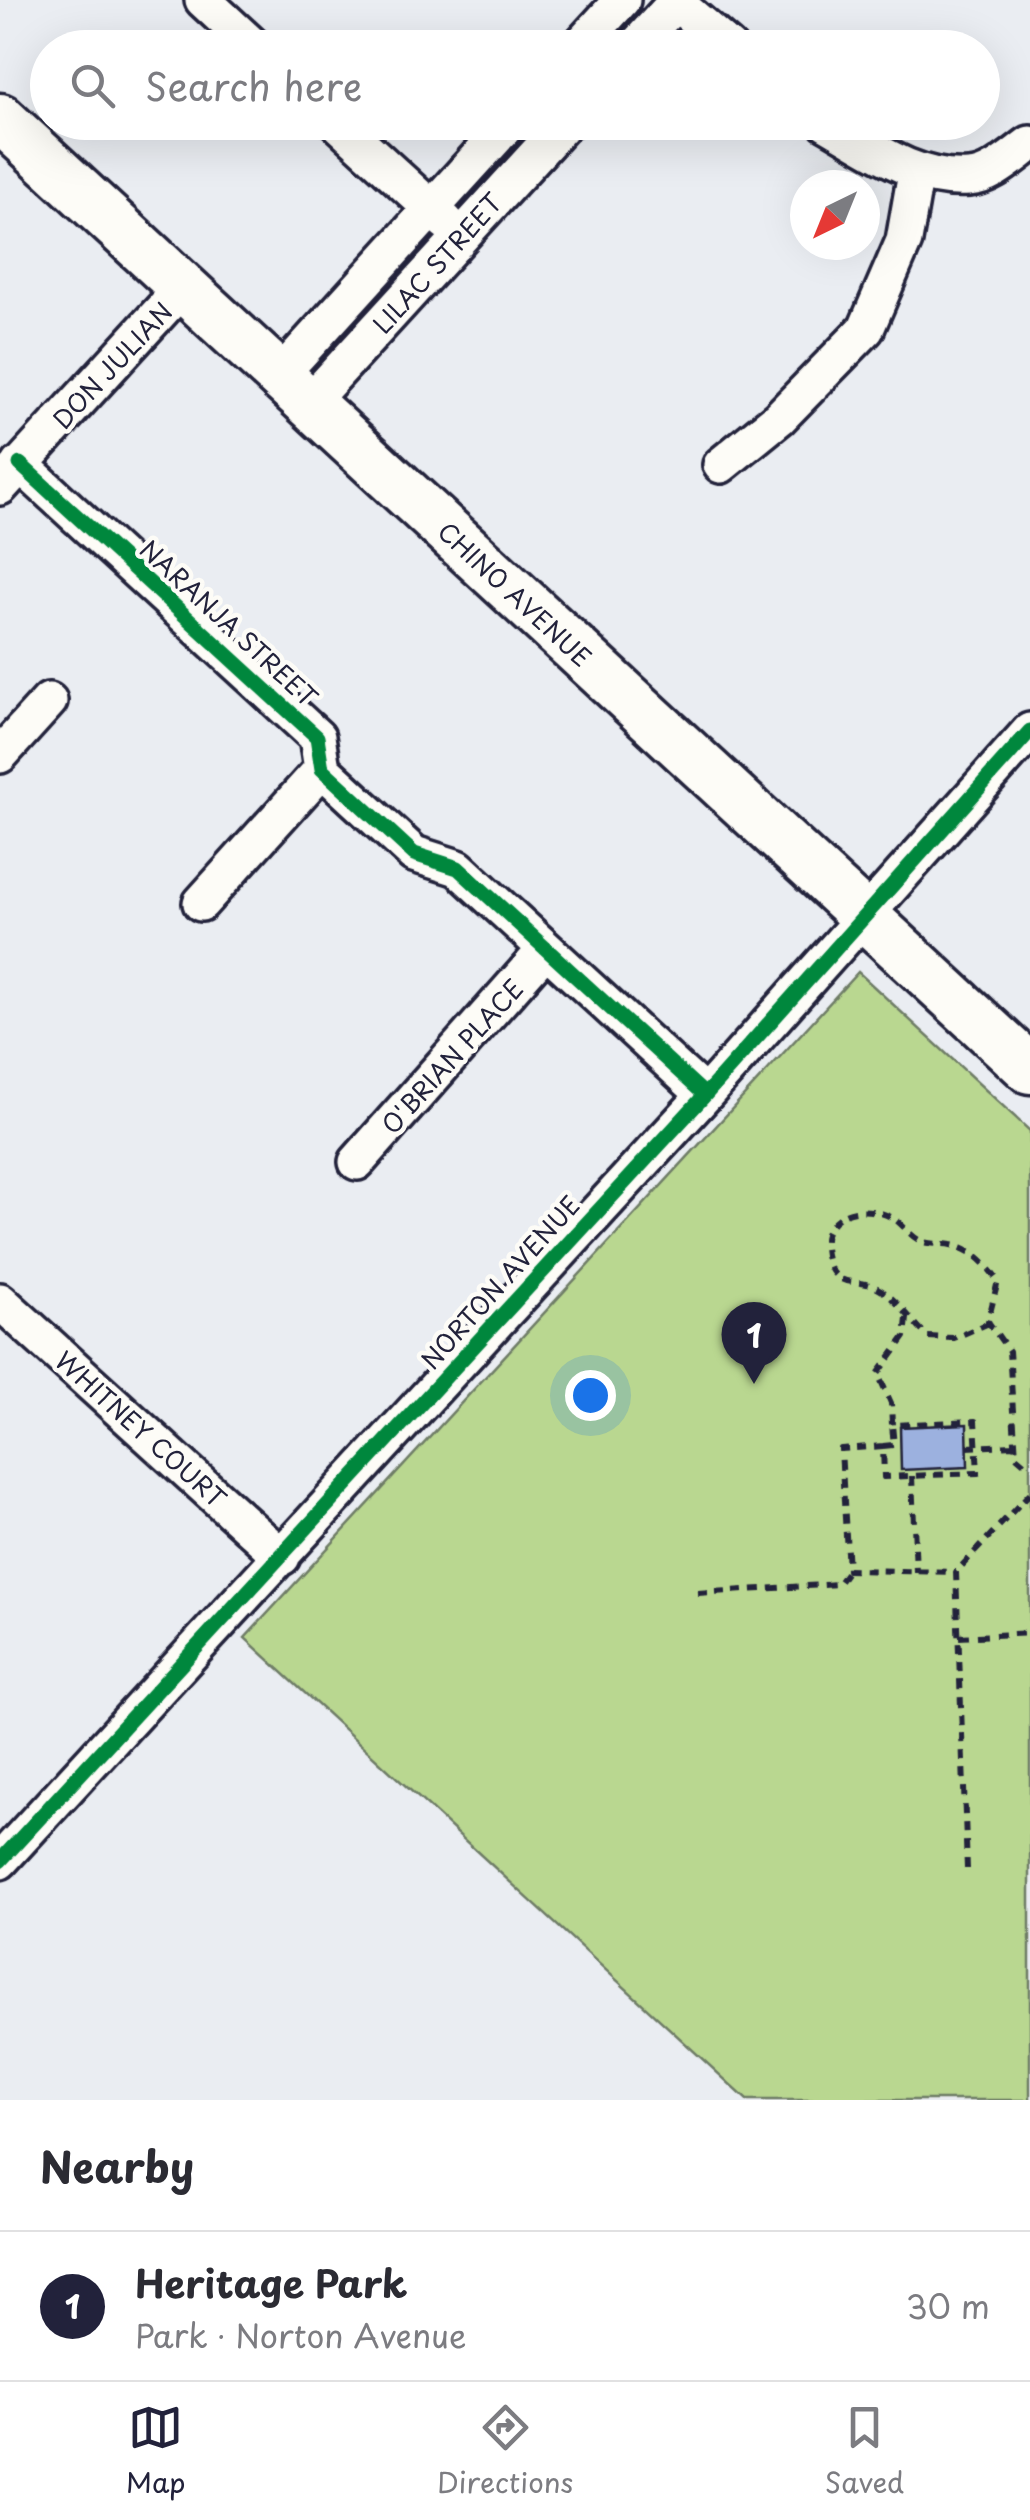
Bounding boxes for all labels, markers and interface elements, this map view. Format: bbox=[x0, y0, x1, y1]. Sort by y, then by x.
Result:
search box bbox=[30, 30, 1000, 140]
text: Search here bbox=[145, 57, 362, 114]
icon: search bbox=[65, 58, 120, 113]
north arrow bbox=[790, 170, 880, 260]
street label: LILAC STREET bbox=[363, 183, 511, 342]
street label: DON JULIAN bbox=[43, 293, 181, 437]
street label: CHINO AVENUE bbox=[430, 513, 600, 675]
street label: NARANJA STREET bbox=[132, 530, 327, 716]
street label: O'BRIAN PLACE bbox=[372, 970, 532, 1142]
street label: NORTON AVENUE bbox=[412, 1187, 588, 1377]
pin: 1 bbox=[722, 1302, 786, 1384]
street label: WHITNEY COURT bbox=[47, 1342, 235, 1516]
your location bbox=[565, 1370, 616, 1421]
text: Nearby bbox=[40, 2134, 194, 2197]
text: Heritage Park bbox=[135, 2254, 407, 2311]
text: 1 bbox=[65, 2282, 80, 2330]
text: 30 m bbox=[906, 2282, 990, 2330]
text: Park · Norton Avenue bbox=[135, 2311, 466, 2359]
tab: Map bbox=[126, 2400, 186, 2503]
tab: Directions bbox=[437, 2400, 573, 2503]
tab: Saved bbox=[825, 2400, 904, 2503]

